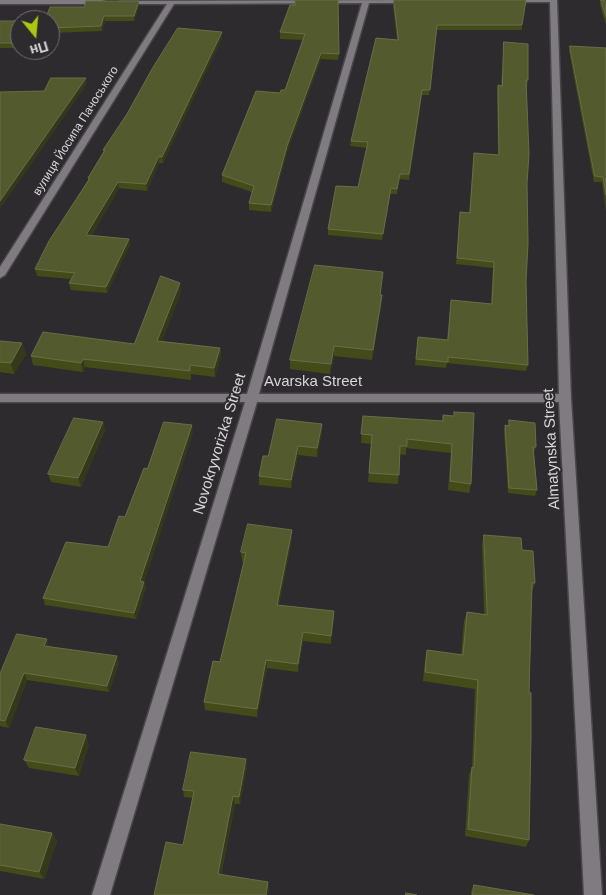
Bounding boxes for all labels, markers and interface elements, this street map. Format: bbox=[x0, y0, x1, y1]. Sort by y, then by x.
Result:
north arrow bbox=[10, 10, 60, 60]
text: Пн bbox=[28, 38, 50, 59]
street label: вулиця Йосипа Пачоського bbox=[30, 64, 122, 198]
street label: Novokryvorizka Street bbox=[190, 371, 250, 517]
street label: Avarska Street bbox=[264, 373, 362, 391]
street label: Almatynska Street bbox=[540, 388, 564, 510]

